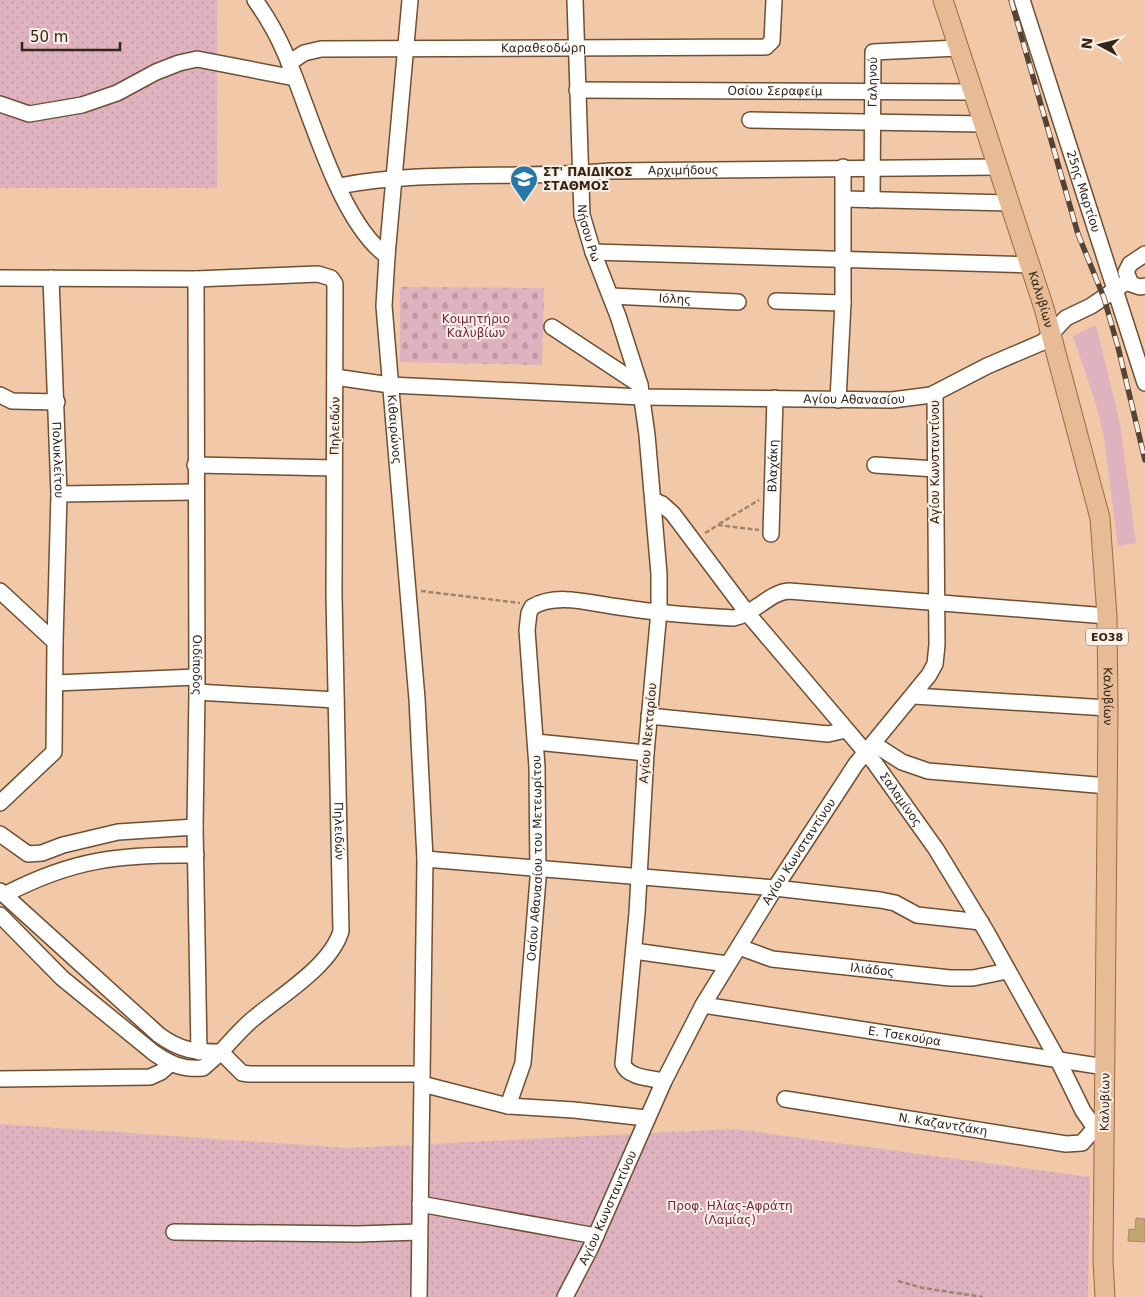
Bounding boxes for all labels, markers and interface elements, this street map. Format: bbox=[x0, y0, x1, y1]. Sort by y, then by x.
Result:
scale bar bbox=[22, 20, 120, 52]
north arrow bbox=[1075, 20, 1125, 70]
text: 50 m bbox=[30, 28, 68, 46]
text: N bbox=[1078, 37, 1096, 50]
street label: Καραθεοδώρη bbox=[501, 41, 586, 55]
street label: Γαληνού bbox=[866, 57, 880, 107]
street label: Οσίου Σεραφείμ bbox=[727, 84, 823, 98]
street label: 25ης Μαρτίου bbox=[1064, 149, 1103, 234]
street label: Αρχιμήδους bbox=[648, 163, 719, 178]
school or university icon: ΣΤ' ΠΑΙΔΙΚΟΣ ΣΤΑΘΜΟΣ bbox=[509, 164, 539, 203]
place label: ΣΤ' ΠΑΙΔΙΚΟΣ ΣΤΑΘΜΟΣ bbox=[543, 165, 632, 193]
street label: Νήσου Ρω bbox=[575, 204, 603, 264]
street label: Καλυβίων bbox=[1025, 269, 1056, 329]
street label: Ιόλης bbox=[658, 291, 692, 307]
park label: Κοιμητήριο Καλυβίων bbox=[442, 312, 510, 340]
street label: Αγίου Αθανασίου bbox=[803, 391, 906, 407]
street label: Κιθαιρώνος bbox=[384, 394, 404, 465]
street label: Πηλειδών bbox=[327, 396, 343, 455]
street label: Αγίου Κωνσταντίνου bbox=[928, 400, 942, 524]
street label: Πολυκλείτου bbox=[49, 421, 66, 498]
street label: Βλαχάκη bbox=[765, 439, 781, 493]
road number: ΕΟ38 bbox=[1086, 628, 1128, 646]
street label: Οιδίποδος bbox=[190, 634, 204, 696]
street label: Καλυβίων bbox=[1101, 667, 1115, 726]
street label: Αγίου Νεκταρίου bbox=[637, 682, 659, 784]
street label: Οσίου Αθανασίου του Μετεωρίτου bbox=[524, 754, 545, 962]
street label: Σαλαμίνος bbox=[877, 770, 925, 829]
street label: Αγίου Κωνσταντίνου bbox=[759, 796, 839, 907]
street label: Πηλειδών bbox=[331, 802, 347, 861]
street label: Ιλιάδος bbox=[850, 960, 895, 979]
street label: Ε. Τσεκούρα bbox=[867, 1024, 942, 1049]
street label: Καλυβίων bbox=[1097, 1072, 1113, 1131]
street label: Ν. Καζαντζάκη bbox=[897, 1110, 989, 1138]
street label: Αγίου Κωνσταντίνου bbox=[576, 1148, 639, 1267]
park label: Προφ. Ηλίας-Αφράτη (Λαμίας) bbox=[667, 1199, 793, 1227]

